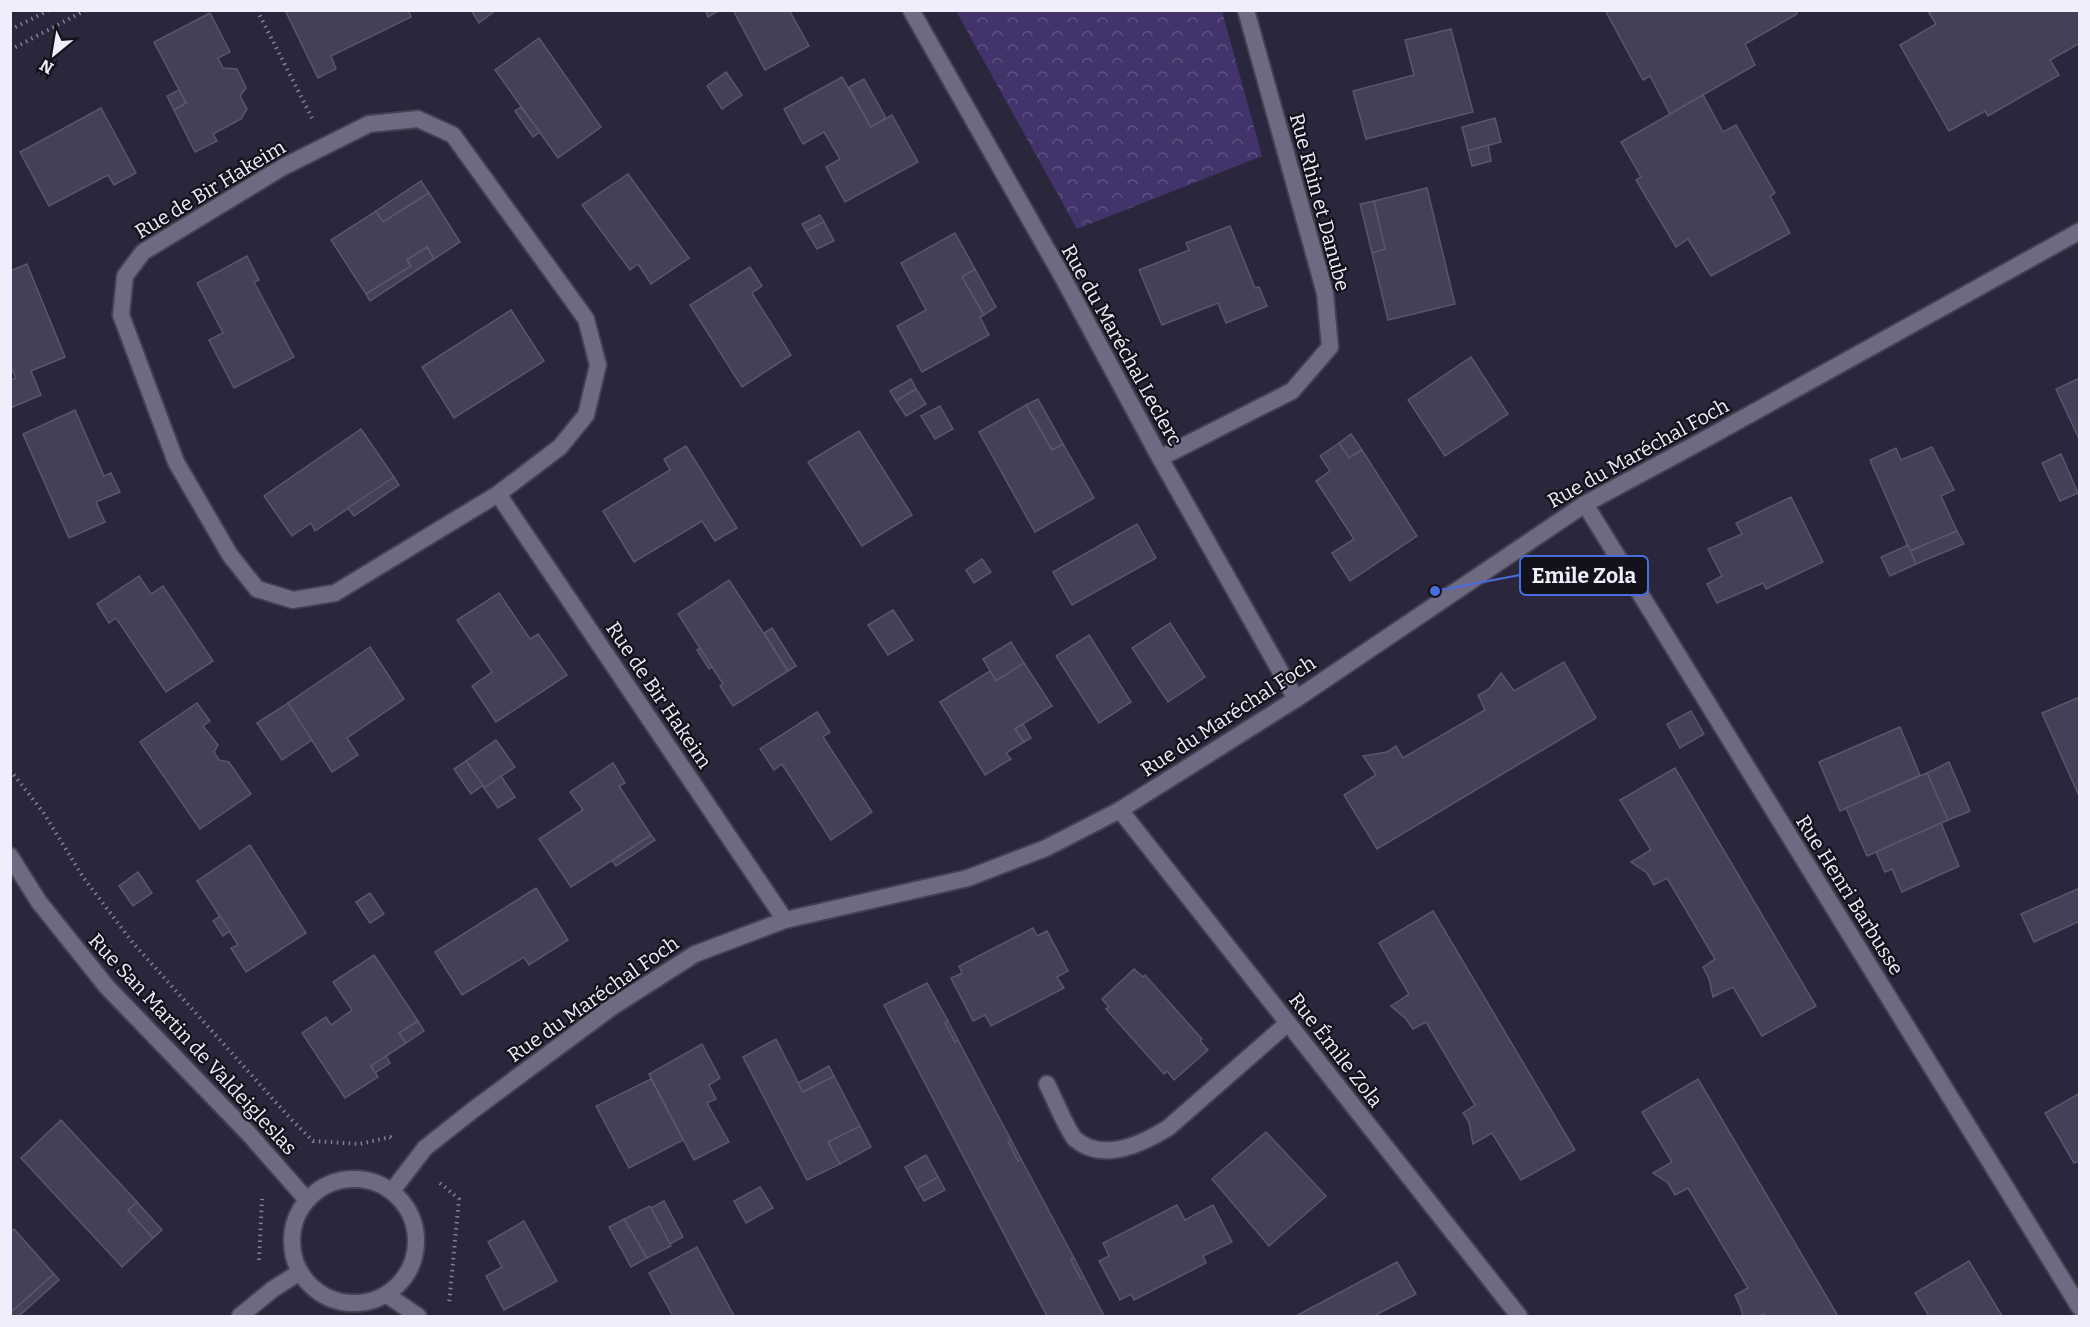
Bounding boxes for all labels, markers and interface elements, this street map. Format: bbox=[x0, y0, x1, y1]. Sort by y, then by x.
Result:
north arrow bbox=[24, 24, 84, 84]
text: N bbox=[37, 55, 57, 78]
street label: Rue Rhin et Danube bbox=[1285, 111, 1355, 293]
street label: Rue de Bir Hakeim bbox=[130, 135, 290, 243]
street label: Rue du Maréchal Leclerc bbox=[1057, 240, 1187, 450]
street label: Rue du Maréchal Foch bbox=[1543, 393, 1733, 513]
callout: Emile Zola bbox=[1520, 556, 1648, 595]
text: Emile Zola bbox=[1532, 563, 1636, 589]
street label: Rue de Bir Hakeim bbox=[601, 617, 717, 773]
street label: Rue du Maréchal Foch bbox=[1136, 650, 1320, 781]
street label: Rue Henri Barbusse bbox=[1791, 811, 1909, 979]
street label: Rue San Martin de Valdeigleslas bbox=[84, 928, 302, 1160]
street label: Rue du Maréchal Foch bbox=[503, 931, 684, 1067]
street label: Rue Émile Zola bbox=[1284, 988, 1388, 1112]

